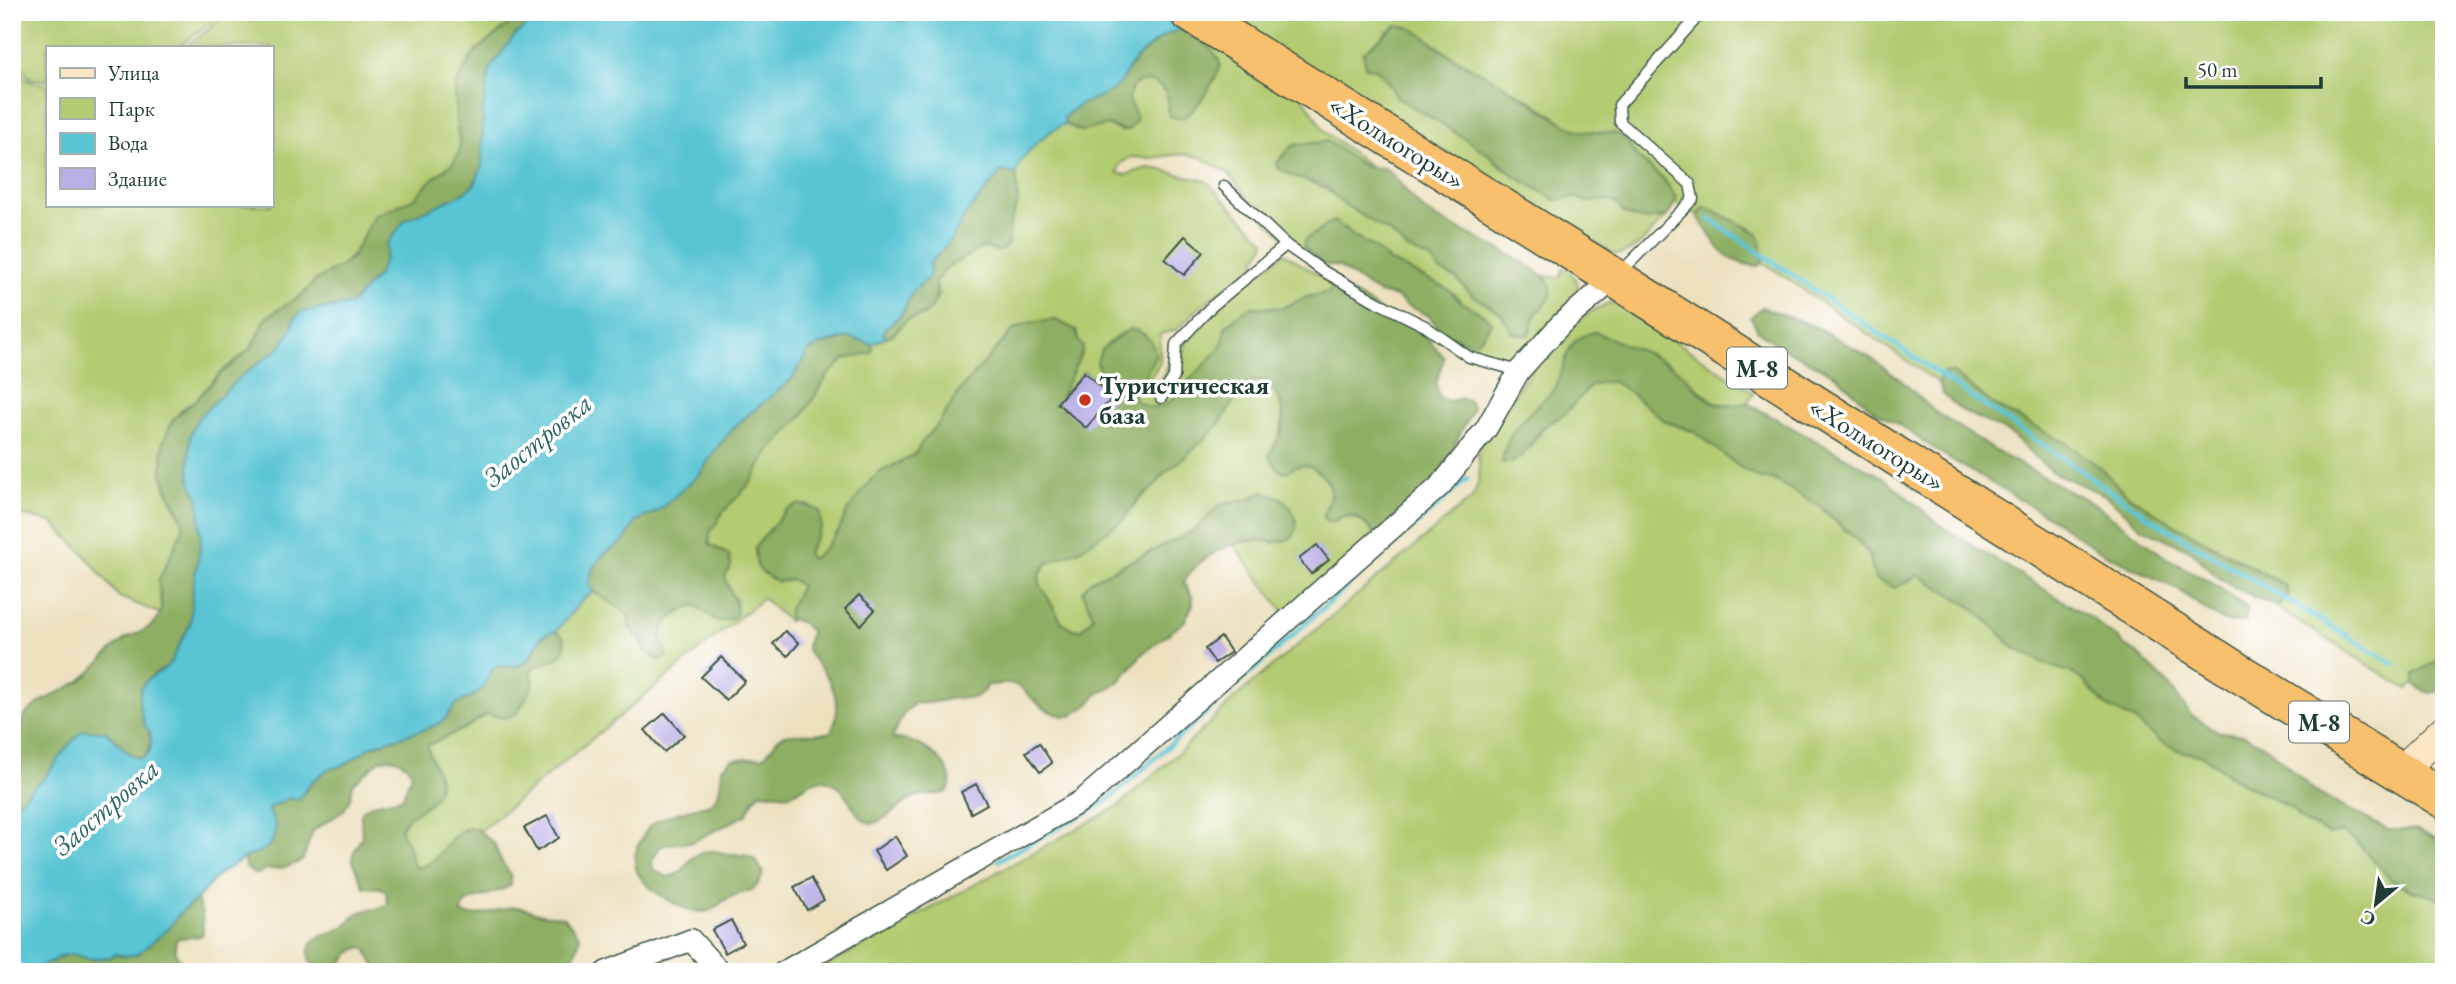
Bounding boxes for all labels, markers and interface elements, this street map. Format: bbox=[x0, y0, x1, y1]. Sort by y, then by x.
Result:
legend bbox=[46, 46, 273, 206]
scale bar bbox=[2186, 46, 2321, 90]
text: 50 m bbox=[2197, 56, 2238, 83]
text: Улица bbox=[107, 59, 160, 86]
street label: «Холмогоры» bbox=[1322, 87, 1472, 197]
text: Парк bbox=[108, 95, 155, 122]
text: Вода bbox=[108, 129, 149, 156]
text: Здание bbox=[108, 165, 167, 192]
road number: М-8 bbox=[1727, 348, 1787, 388]
place label: Туристическая база bbox=[1099, 368, 1269, 432]
water label: Заостровка bbox=[475, 385, 599, 495]
street label: «Холмогоры» bbox=[1802, 389, 1952, 499]
marker: Туристическая база bbox=[1077, 392, 1093, 408]
road number: М-8 bbox=[2289, 702, 2349, 742]
water label: Заостровка bbox=[44, 751, 166, 863]
north arrow bbox=[2340, 869, 2410, 939]
text: С bbox=[2356, 904, 2380, 933]

